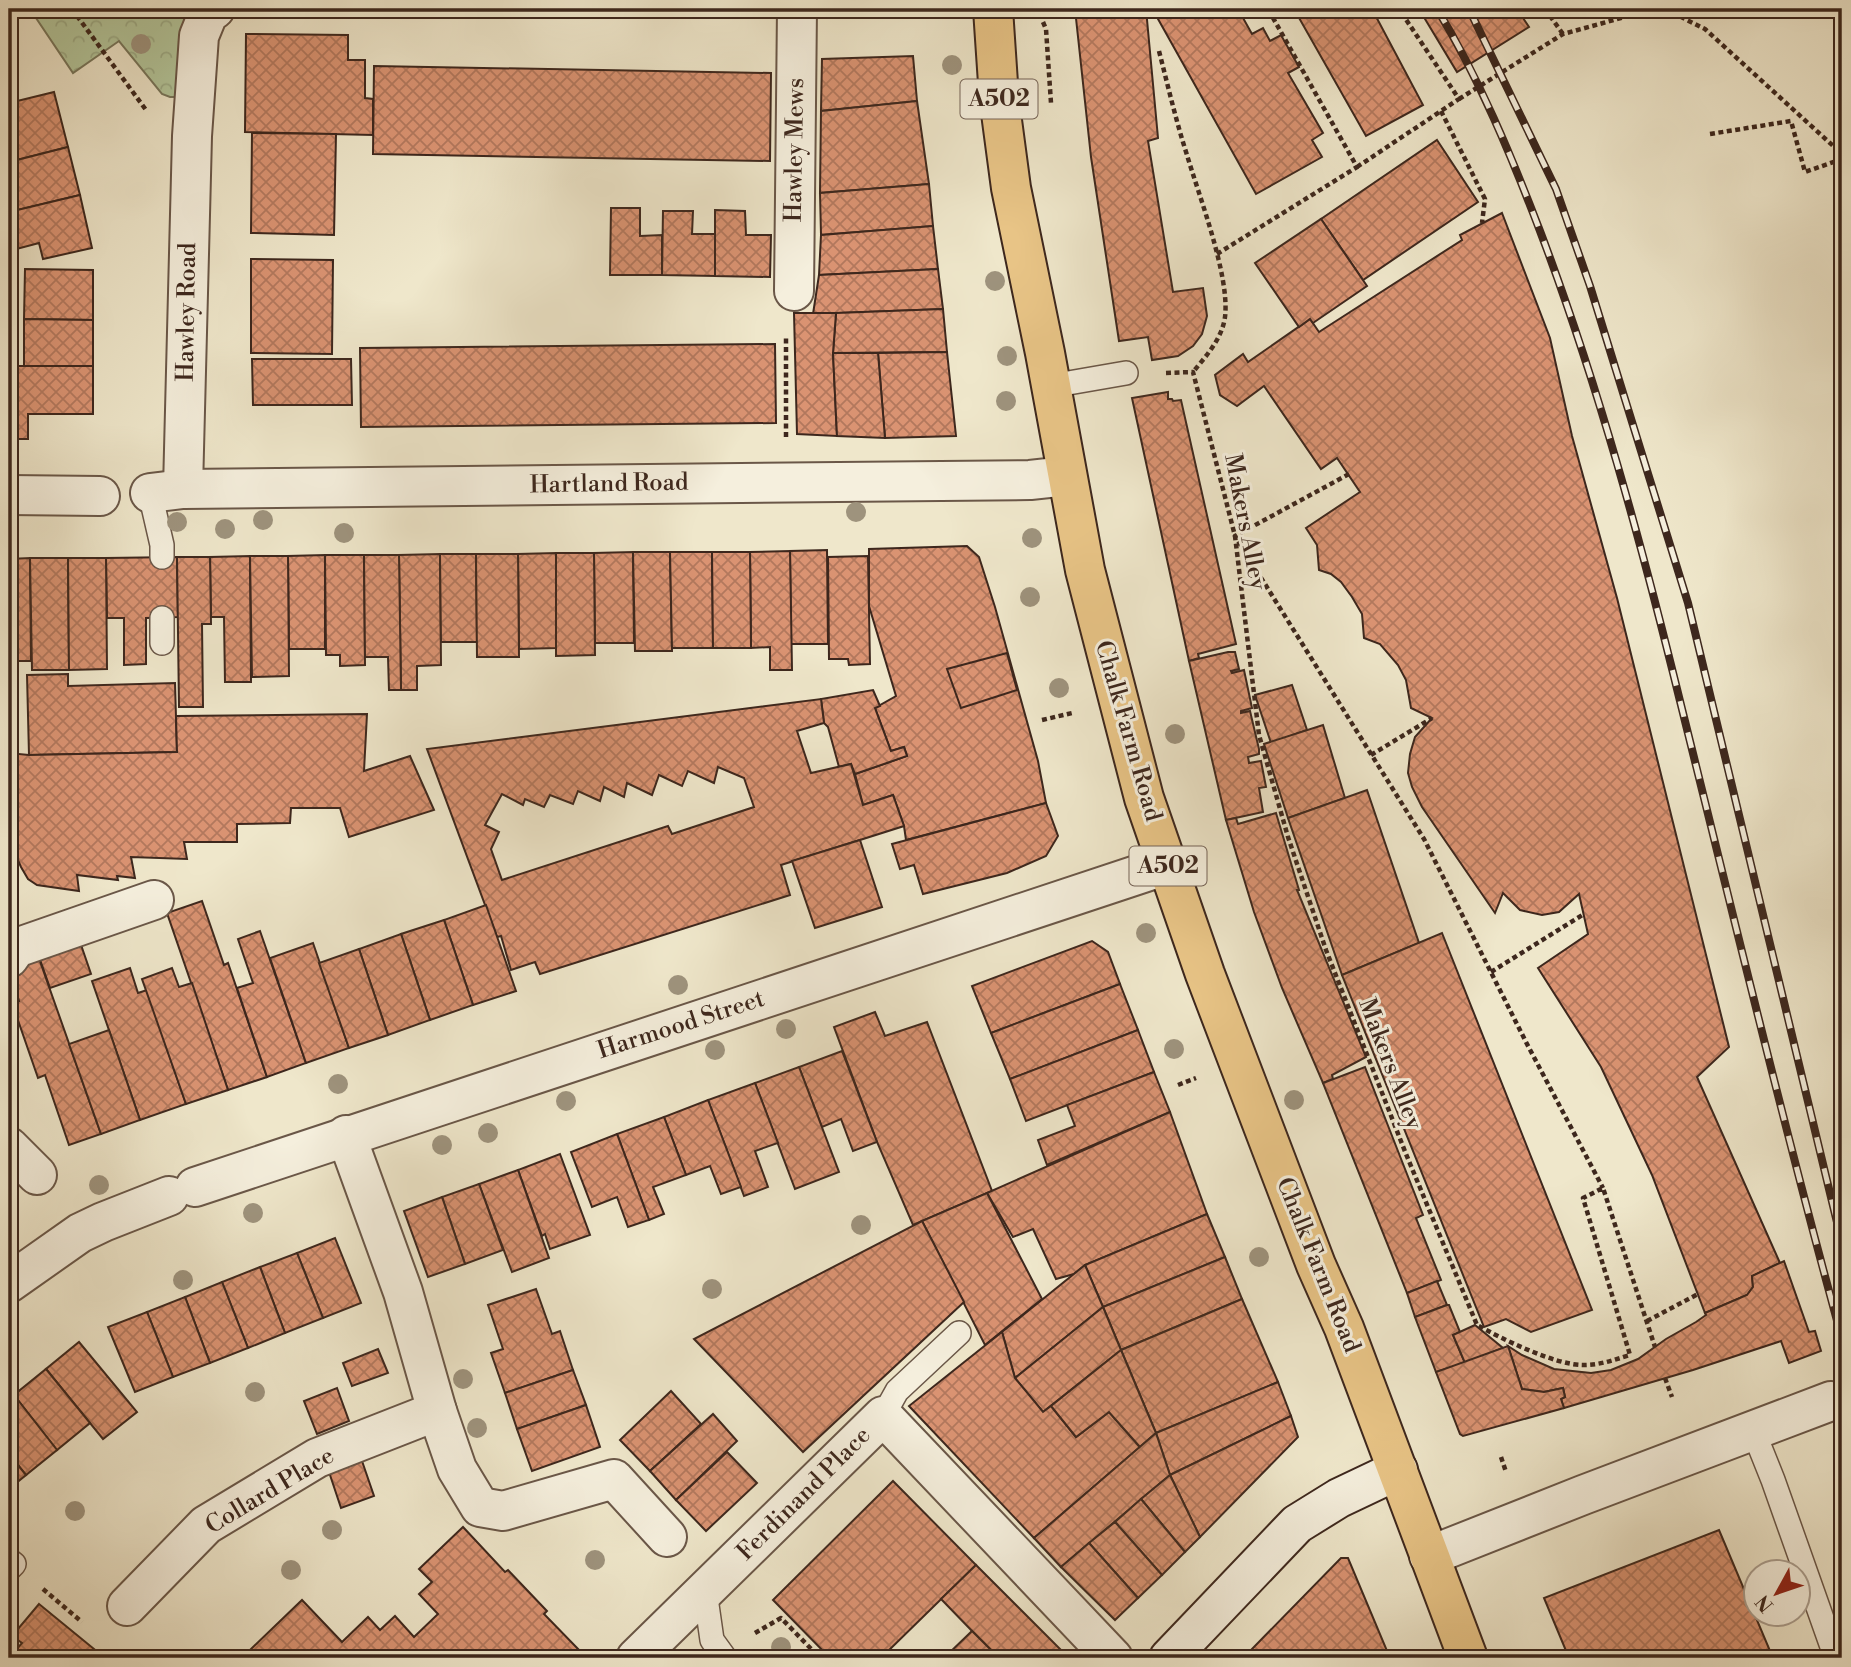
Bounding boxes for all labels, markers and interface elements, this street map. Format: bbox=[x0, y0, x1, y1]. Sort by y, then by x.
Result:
street label: Hawley Mews bbox=[779, 78, 811, 222]
road number: A502 bbox=[960, 80, 1038, 118]
street label: Hawley Road bbox=[171, 242, 203, 382]
street label: Makers Alley bbox=[1217, 451, 1273, 593]
street label: Hartland Road bbox=[529, 468, 689, 500]
street label: Chalk Farm Road bbox=[1088, 637, 1168, 825]
road number: A502 bbox=[1130, 846, 1206, 886]
street label: Harmood Street bbox=[594, 984, 769, 1066]
street label: Makers Alley bbox=[1351, 994, 1429, 1134]
street label: Chalk Farm Road bbox=[1269, 1173, 1367, 1357]
street label: Ferdinand Place bbox=[731, 1421, 877, 1567]
street label: Collard Place bbox=[200, 1441, 340, 1541]
north arrow bbox=[1742, 1558, 1812, 1628]
text: N bbox=[1751, 1590, 1779, 1617]

